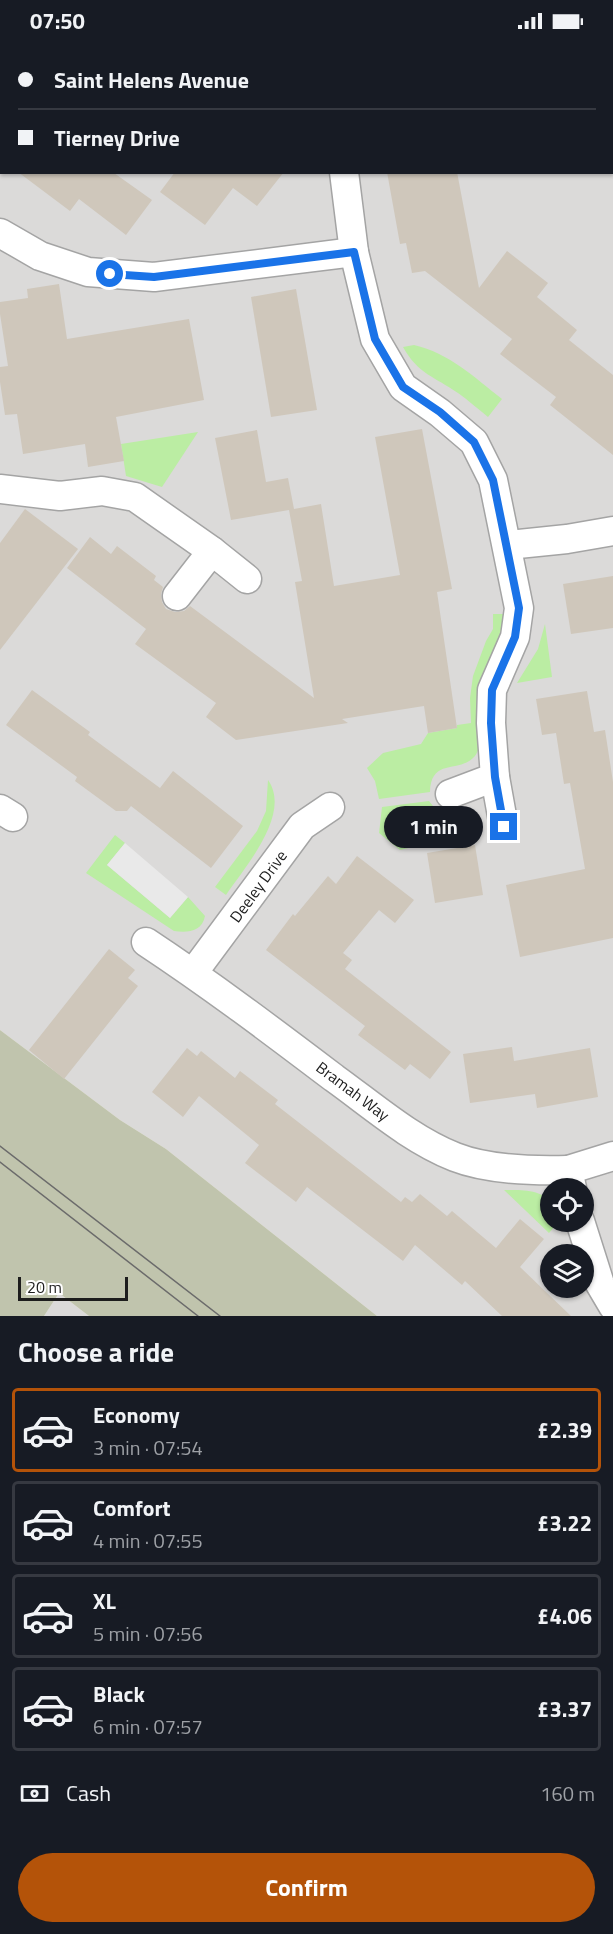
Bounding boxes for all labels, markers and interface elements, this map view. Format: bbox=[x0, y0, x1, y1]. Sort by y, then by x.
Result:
text: 07:50 bbox=[30, 4, 85, 38]
text: Saint Helens Avenue bbox=[54, 63, 249, 97]
text: Tierney Drive bbox=[54, 121, 180, 155]
route start bbox=[96, 260, 123, 287]
callout: 1 min bbox=[384, 806, 483, 848]
text: 1 min bbox=[409, 811, 458, 842]
route end bbox=[490, 813, 517, 840]
street label: Deeley Drive bbox=[223, 845, 293, 927]
street label: Bramah Way bbox=[311, 1055, 395, 1127]
map controls bbox=[540, 1178, 594, 1298]
button: locate bbox=[540, 1178, 594, 1232]
button: layers bbox=[540, 1244, 594, 1298]
scale bar bbox=[18, 1274, 128, 1302]
text: 20 m bbox=[27, 1275, 62, 1299]
text: Choose a ride bbox=[18, 1331, 174, 1372]
text: Economy bbox=[93, 1398, 180, 1432]
icon: car bbox=[21, 1403, 75, 1457]
text: £2.39 bbox=[537, 1413, 592, 1447]
text: 3 min · 07:54 bbox=[93, 1432, 203, 1463]
text: Comfort bbox=[93, 1491, 171, 1525]
icon: car bbox=[21, 1496, 75, 1550]
text: £3.22 bbox=[537, 1506, 592, 1540]
text: 4 min · 07:55 bbox=[93, 1525, 203, 1556]
text: XL bbox=[93, 1584, 116, 1618]
icon: car bbox=[21, 1589, 75, 1643]
text: £4.06 bbox=[537, 1599, 592, 1633]
text: 5 min · 07:56 bbox=[93, 1618, 203, 1649]
text: Black bbox=[93, 1677, 145, 1711]
icon: car bbox=[21, 1682, 75, 1736]
text: £3.37 bbox=[537, 1692, 592, 1726]
text: 6 min · 07:57 bbox=[93, 1711, 203, 1742]
text: Cash bbox=[66, 1776, 111, 1810]
icon: cash bbox=[18, 1777, 51, 1810]
text: 160 m bbox=[540, 1778, 595, 1809]
button: Confirm bbox=[18, 1853, 595, 1922]

